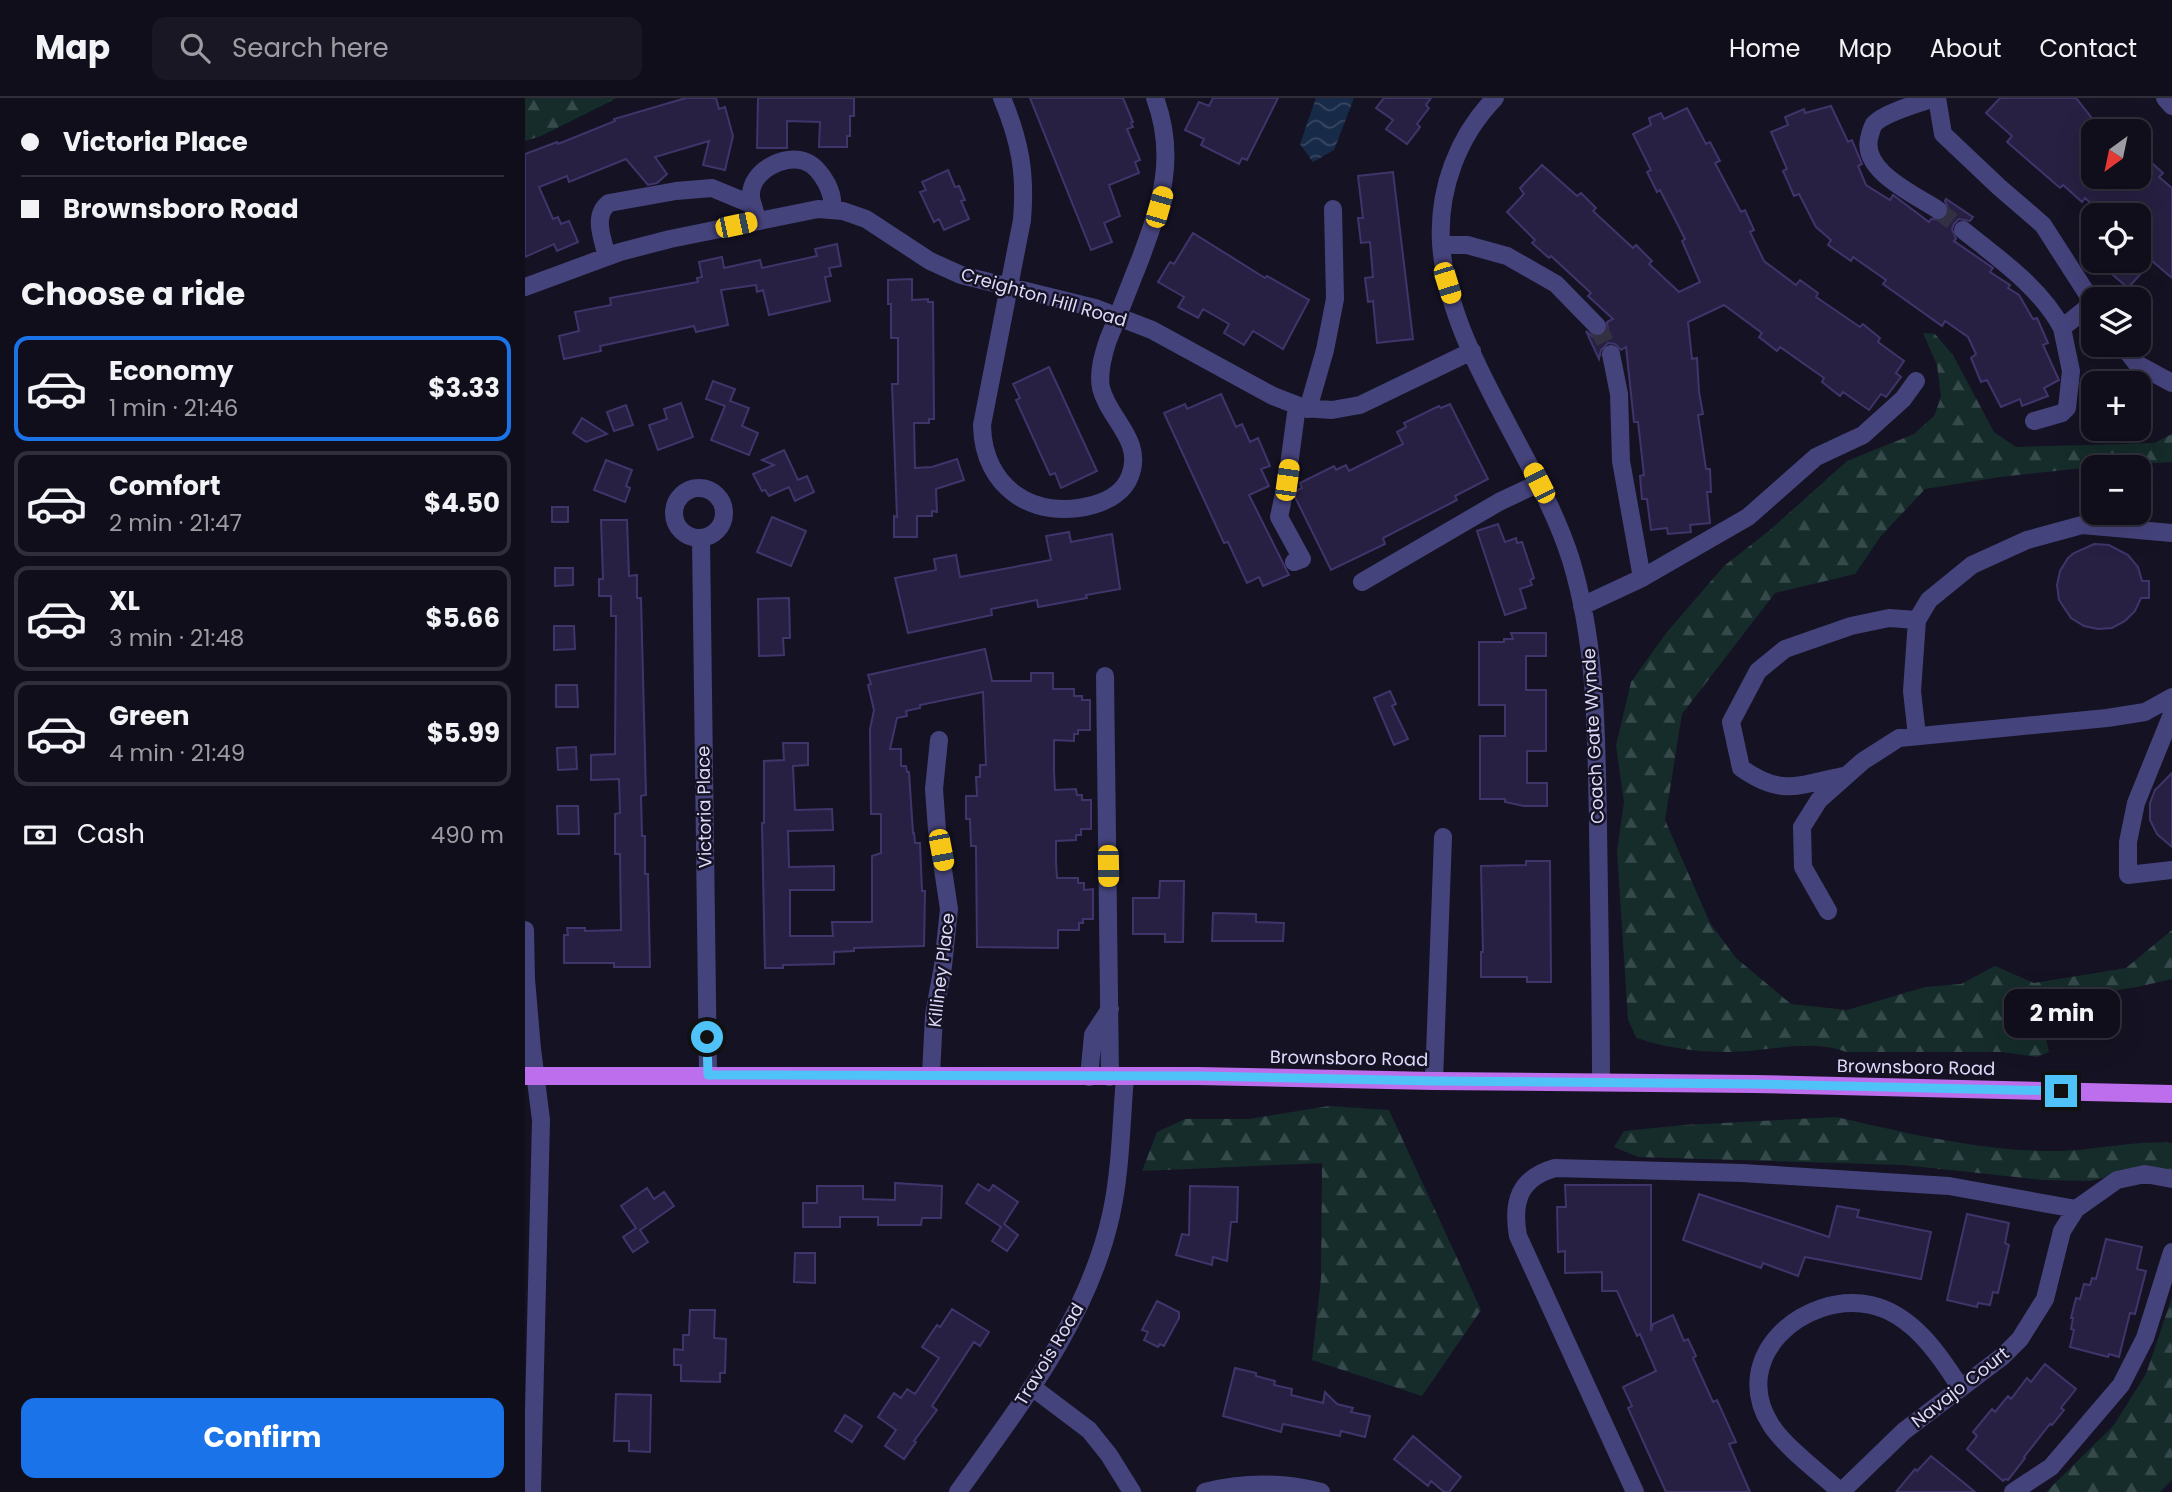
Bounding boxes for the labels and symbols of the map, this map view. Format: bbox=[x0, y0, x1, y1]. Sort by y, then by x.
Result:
north arrow bbox=[2081, 119, 2151, 189]
car bbox=[1144, 184, 1175, 230]
car bbox=[714, 210, 759, 240]
car bbox=[1431, 260, 1464, 306]
street label: Creighton Hill Road bbox=[958, 261, 1130, 333]
car bbox=[1274, 458, 1301, 502]
car bbox=[1521, 460, 1558, 506]
street label: Coach Gate Wynde bbox=[1576, 647, 1610, 825]
street label: Victoria Place bbox=[690, 745, 718, 869]
car bbox=[927, 827, 956, 873]
car bbox=[1098, 845, 1119, 887]
street label: Killiney Place bbox=[922, 911, 960, 1029]
callout: 2 min bbox=[2003, 990, 2119, 1038]
route start bbox=[691, 1021, 723, 1053]
street label: Brownsboro Road bbox=[1270, 1044, 1428, 1072]
street label: Brownsboro Road bbox=[1837, 1053, 1995, 1081]
route end bbox=[2045, 1075, 2077, 1107]
street label: Travois Road bbox=[1008, 1298, 1090, 1410]
street label: Navajo Court bbox=[1906, 1341, 2014, 1433]

